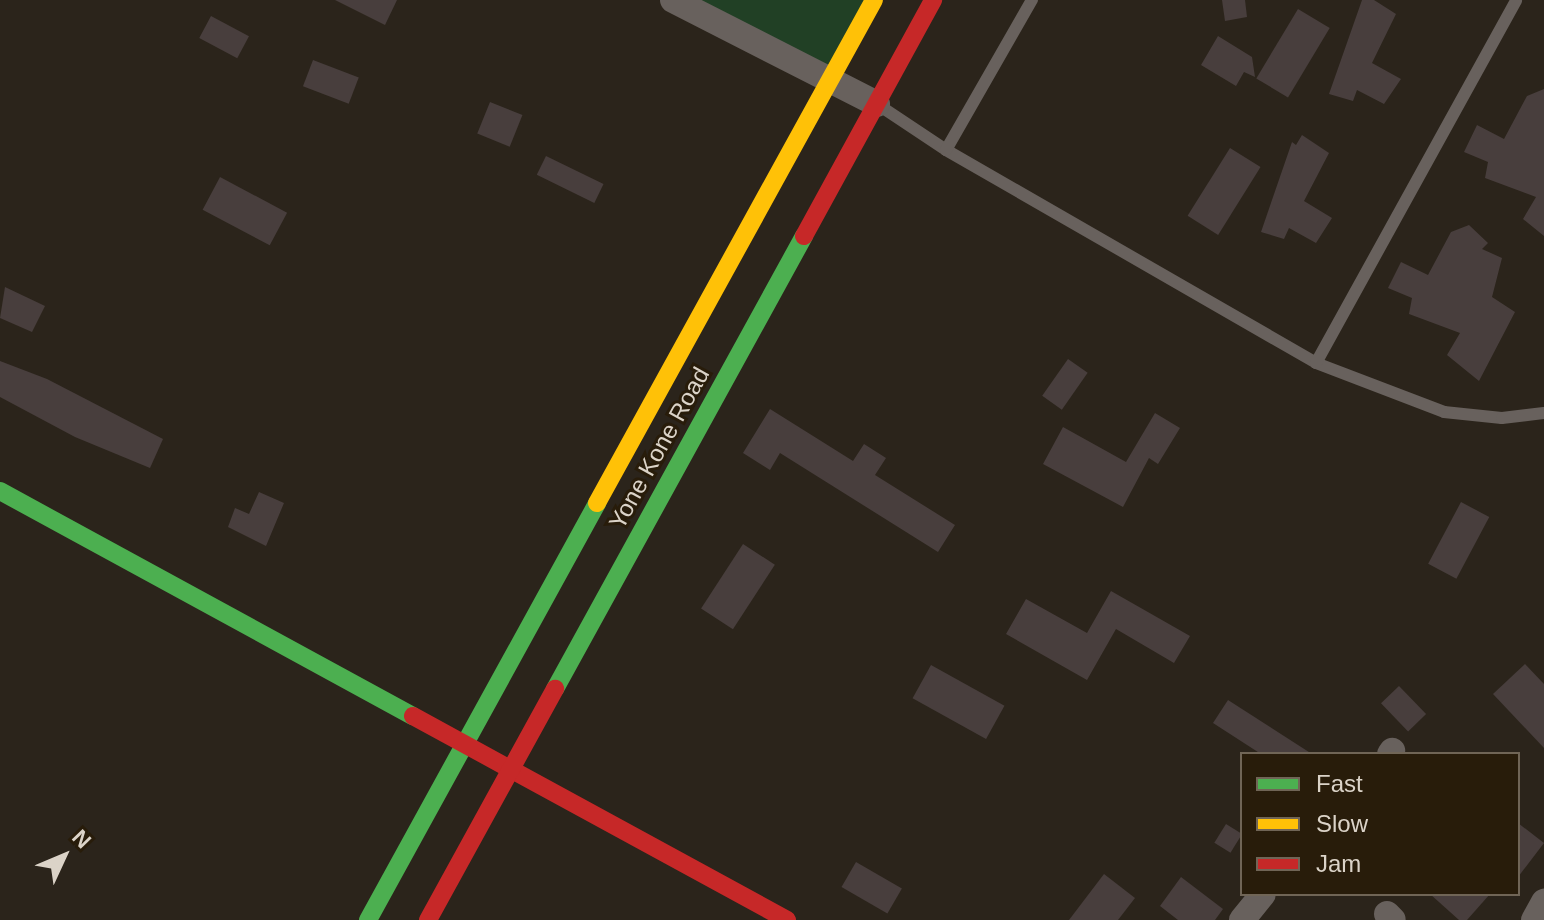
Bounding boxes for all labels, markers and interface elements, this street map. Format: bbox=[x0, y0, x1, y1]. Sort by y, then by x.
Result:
street label: Yone Kone Road bbox=[603, 362, 715, 534]
legend bbox=[1240, 752, 1520, 896]
text: Fast bbox=[1316, 770, 1363, 797]
text: Slow bbox=[1316, 810, 1368, 837]
north arrow bbox=[24, 816, 104, 896]
text: N bbox=[67, 825, 96, 853]
text: Jam bbox=[1316, 850, 1361, 877]

